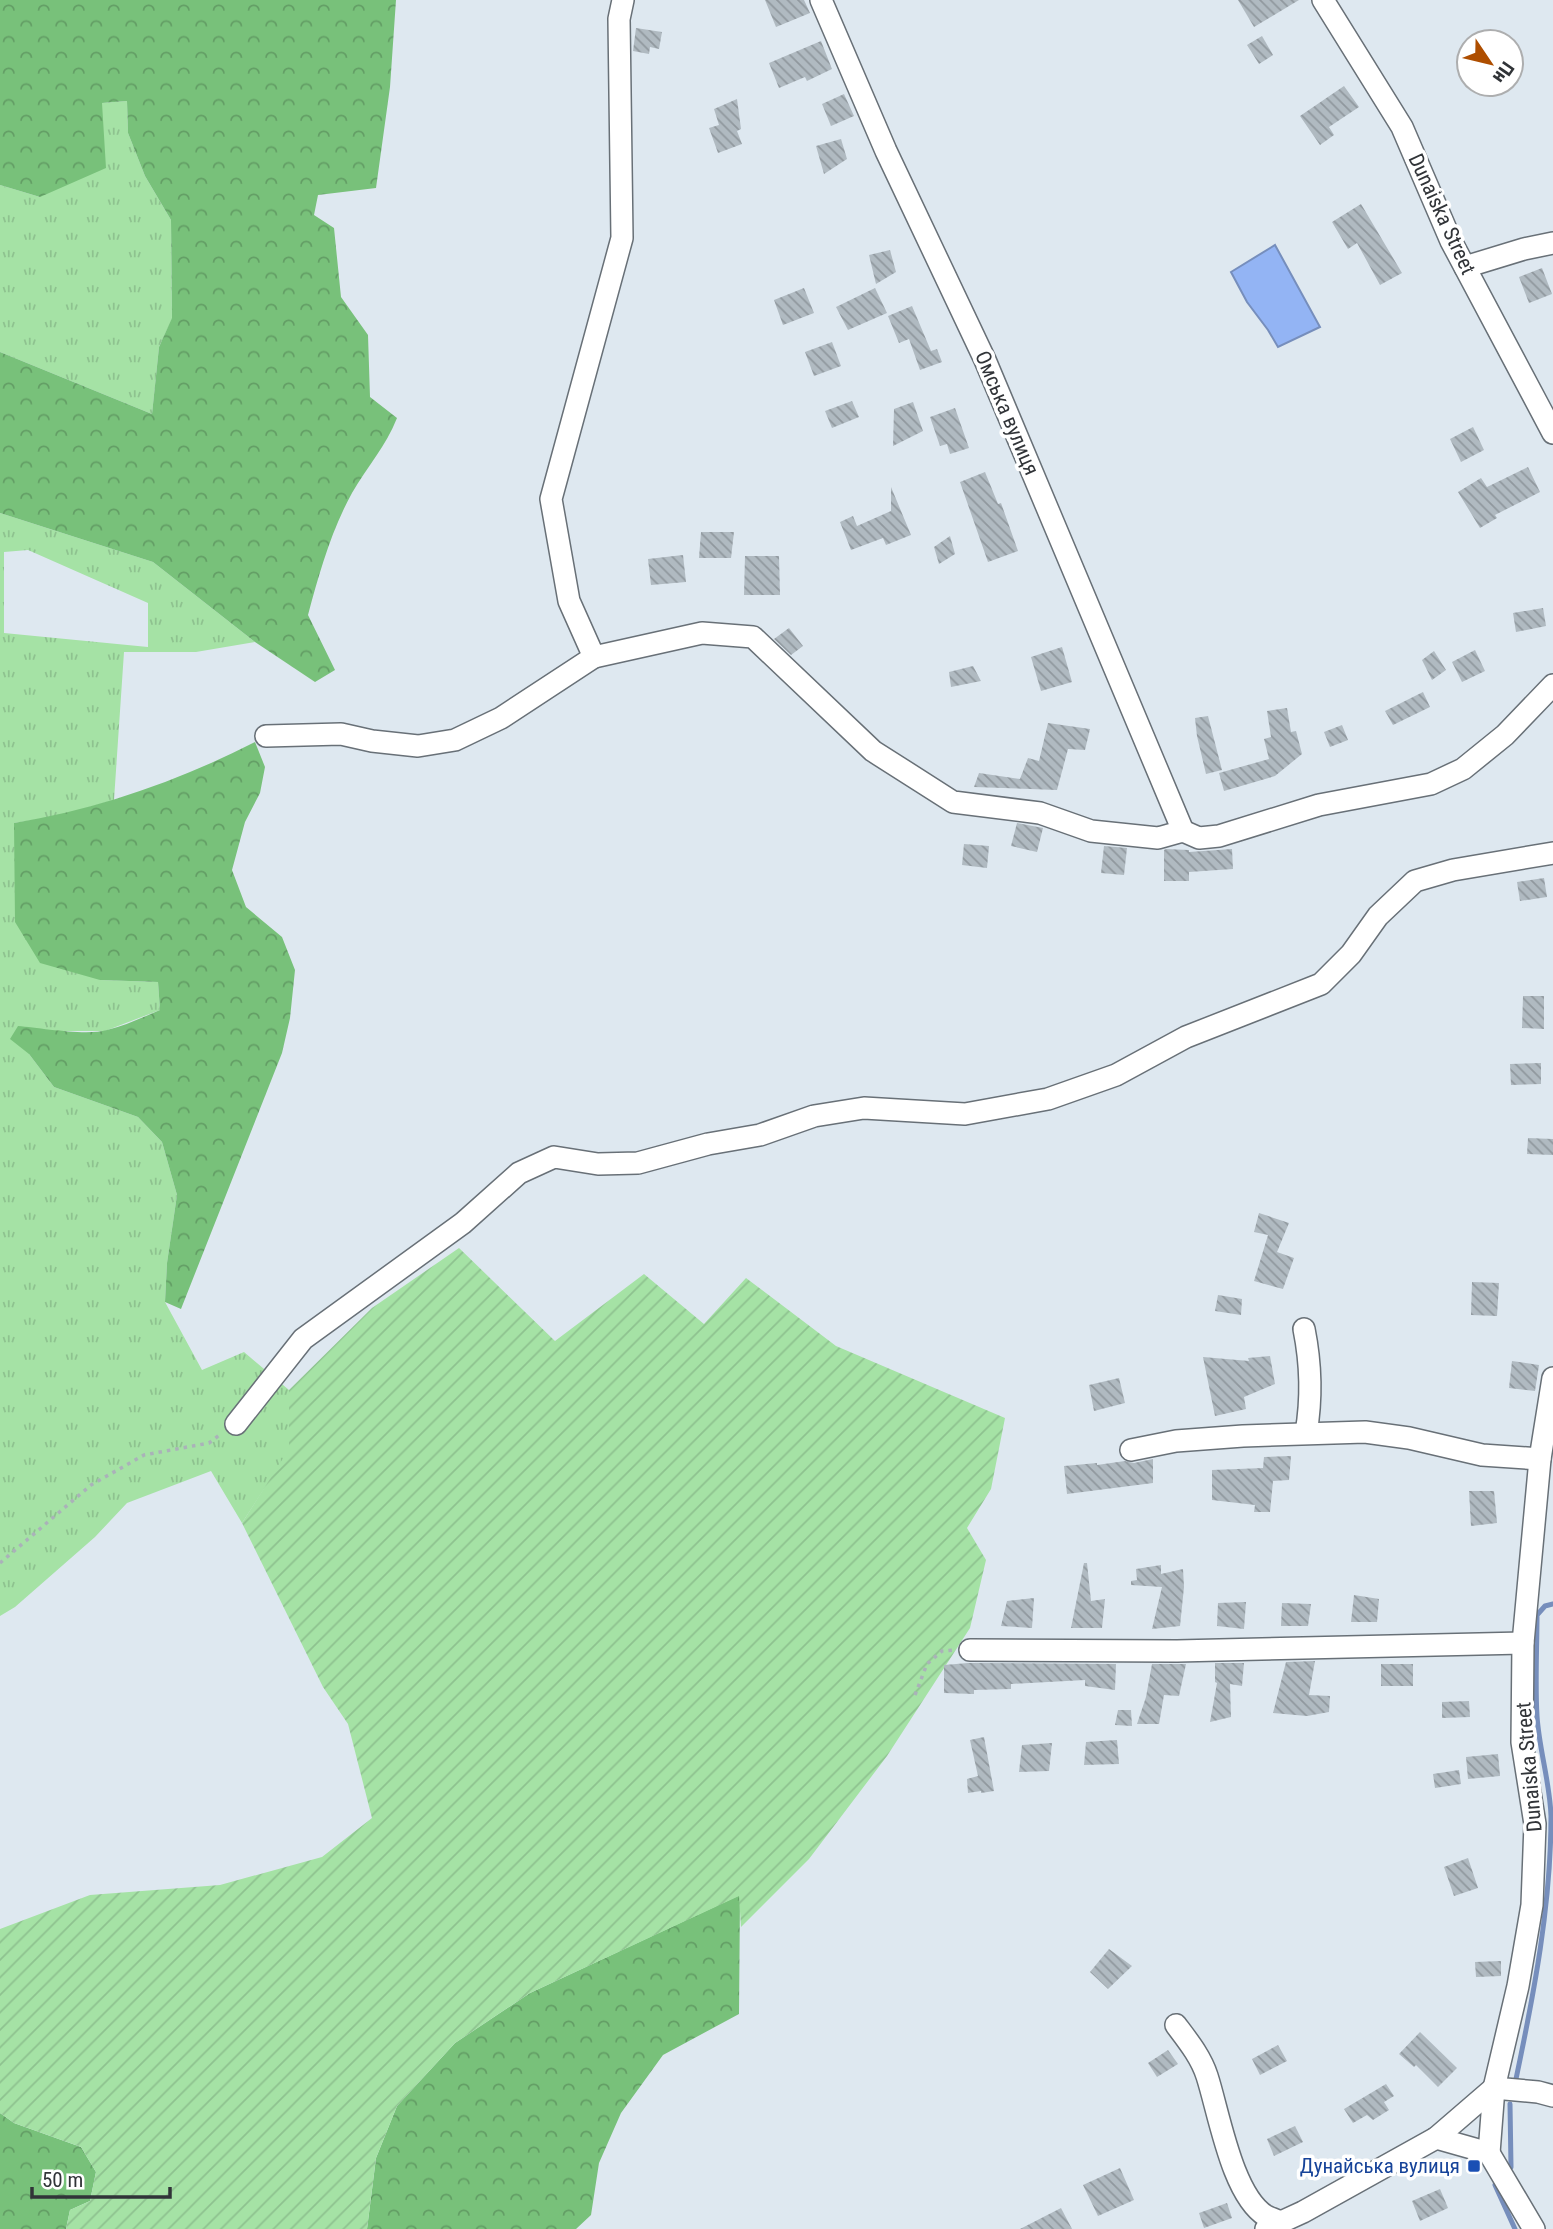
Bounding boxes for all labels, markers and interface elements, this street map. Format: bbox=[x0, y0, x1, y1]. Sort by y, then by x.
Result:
north arrow bbox=[1455, 28, 1525, 98]
text: Пн bbox=[1488, 57, 1519, 88]
street label: Dunaiska Street bbox=[1404, 150, 1480, 278]
street label: Омська вулиця bbox=[970, 347, 1044, 479]
street label: Dunaiska Street bbox=[1511, 1701, 1547, 1833]
place label: Дунайська вулиця bbox=[1300, 2154, 1460, 2178]
scale bar bbox=[32, 2156, 170, 2200]
marker: Дунайська вулиця bbox=[1466, 2158, 1482, 2174]
text: 50 m bbox=[42, 2168, 83, 2192]

